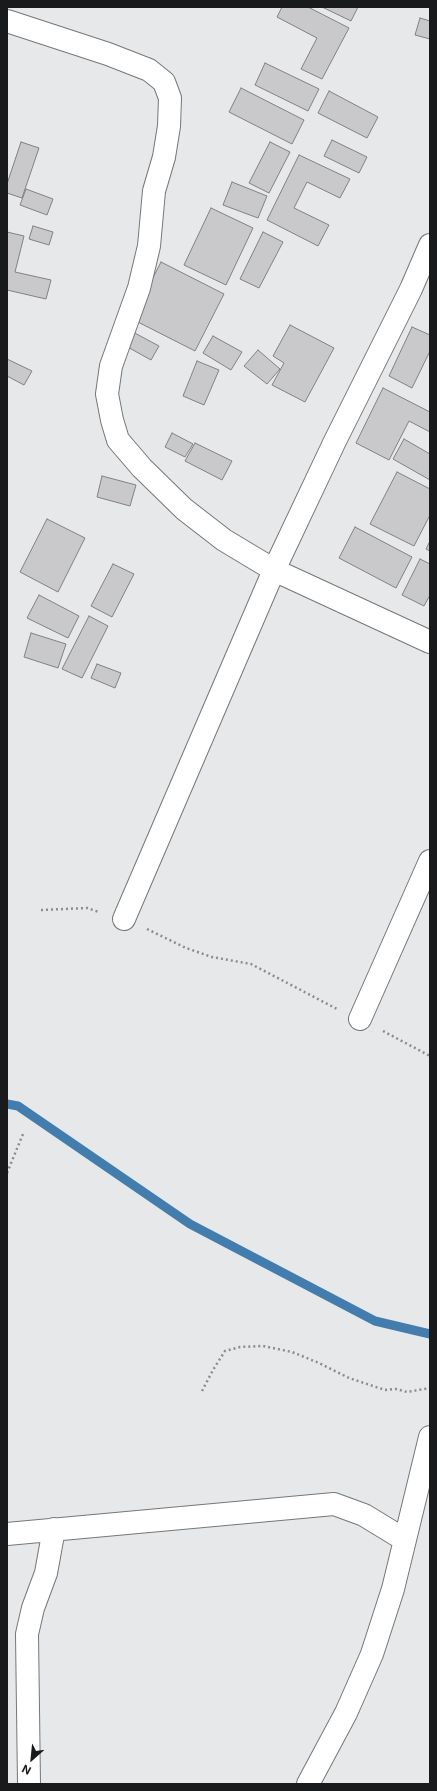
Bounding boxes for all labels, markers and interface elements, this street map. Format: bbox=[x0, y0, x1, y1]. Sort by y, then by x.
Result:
north arrow bbox=[12, 1739, 52, 1779]
text: N bbox=[20, 1762, 33, 1778]

